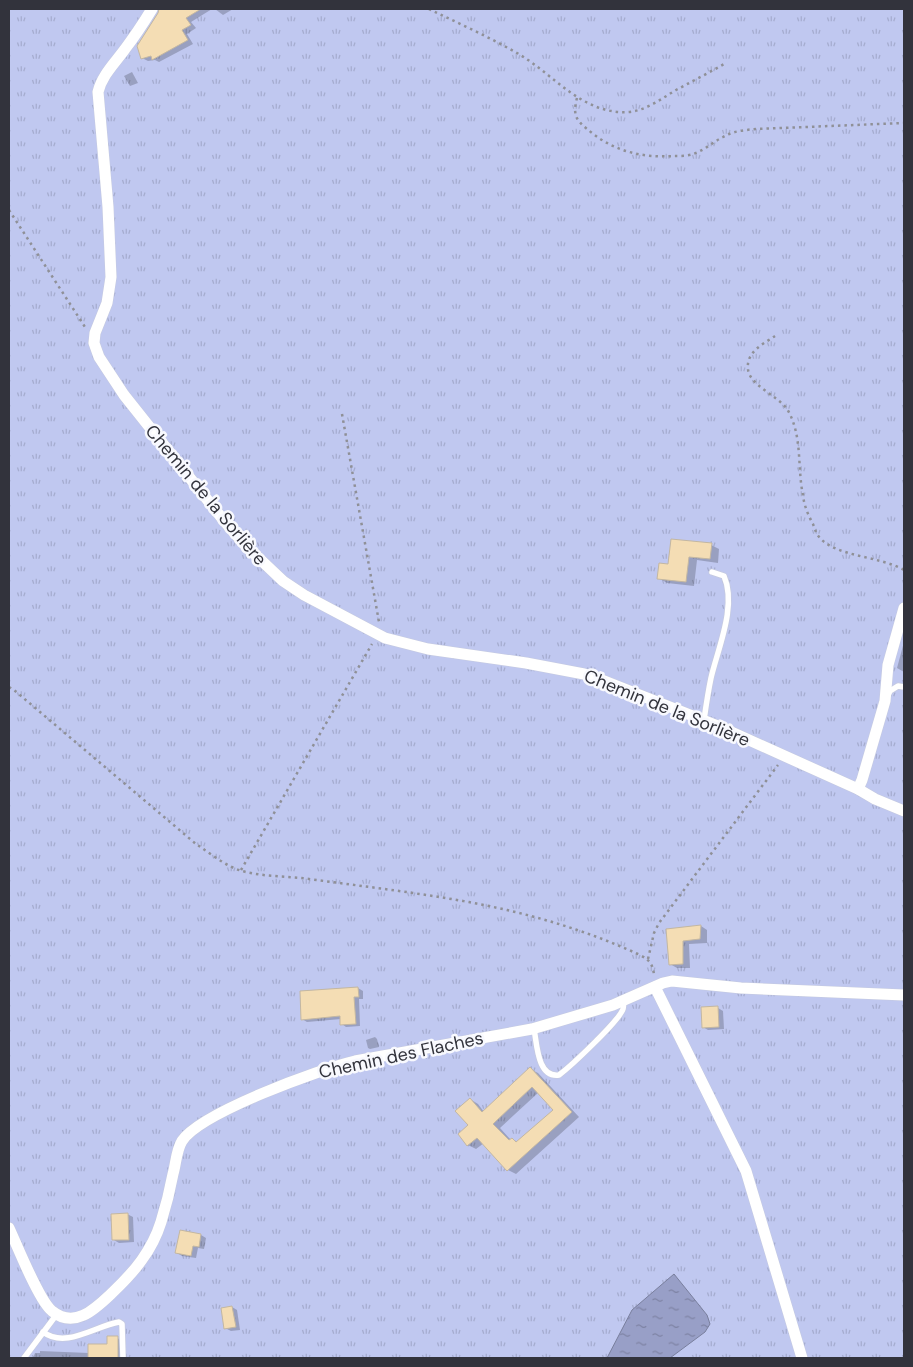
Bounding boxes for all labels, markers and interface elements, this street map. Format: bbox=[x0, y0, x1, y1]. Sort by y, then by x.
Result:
street label: Chemin de la Sorlière bbox=[140, 420, 272, 570]
street label: Chemin de la Sorlière bbox=[581, 664, 753, 752]
street label: Chemin des Flaches bbox=[317, 1026, 485, 1084]

